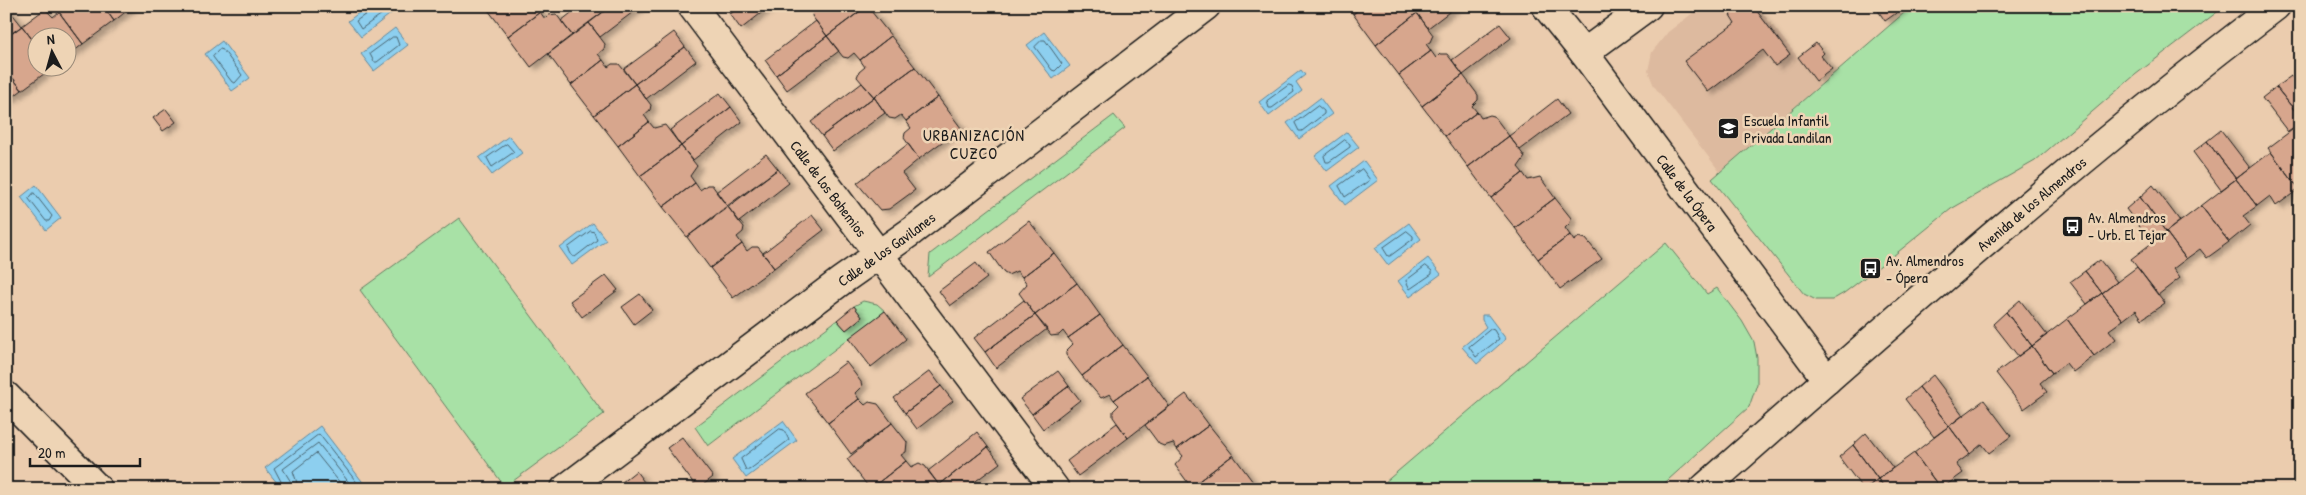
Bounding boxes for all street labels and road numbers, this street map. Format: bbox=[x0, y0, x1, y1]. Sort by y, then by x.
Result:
street label: Calle de los Bohemios bbox=[786, 136, 872, 241]
street label: Calle de la Ópera bbox=[1652, 149, 1723, 235]
street label: Avenida de los Almendros bbox=[1972, 151, 2091, 256]
street label: Calle de los Gavilanes bbox=[833, 207, 939, 291]

